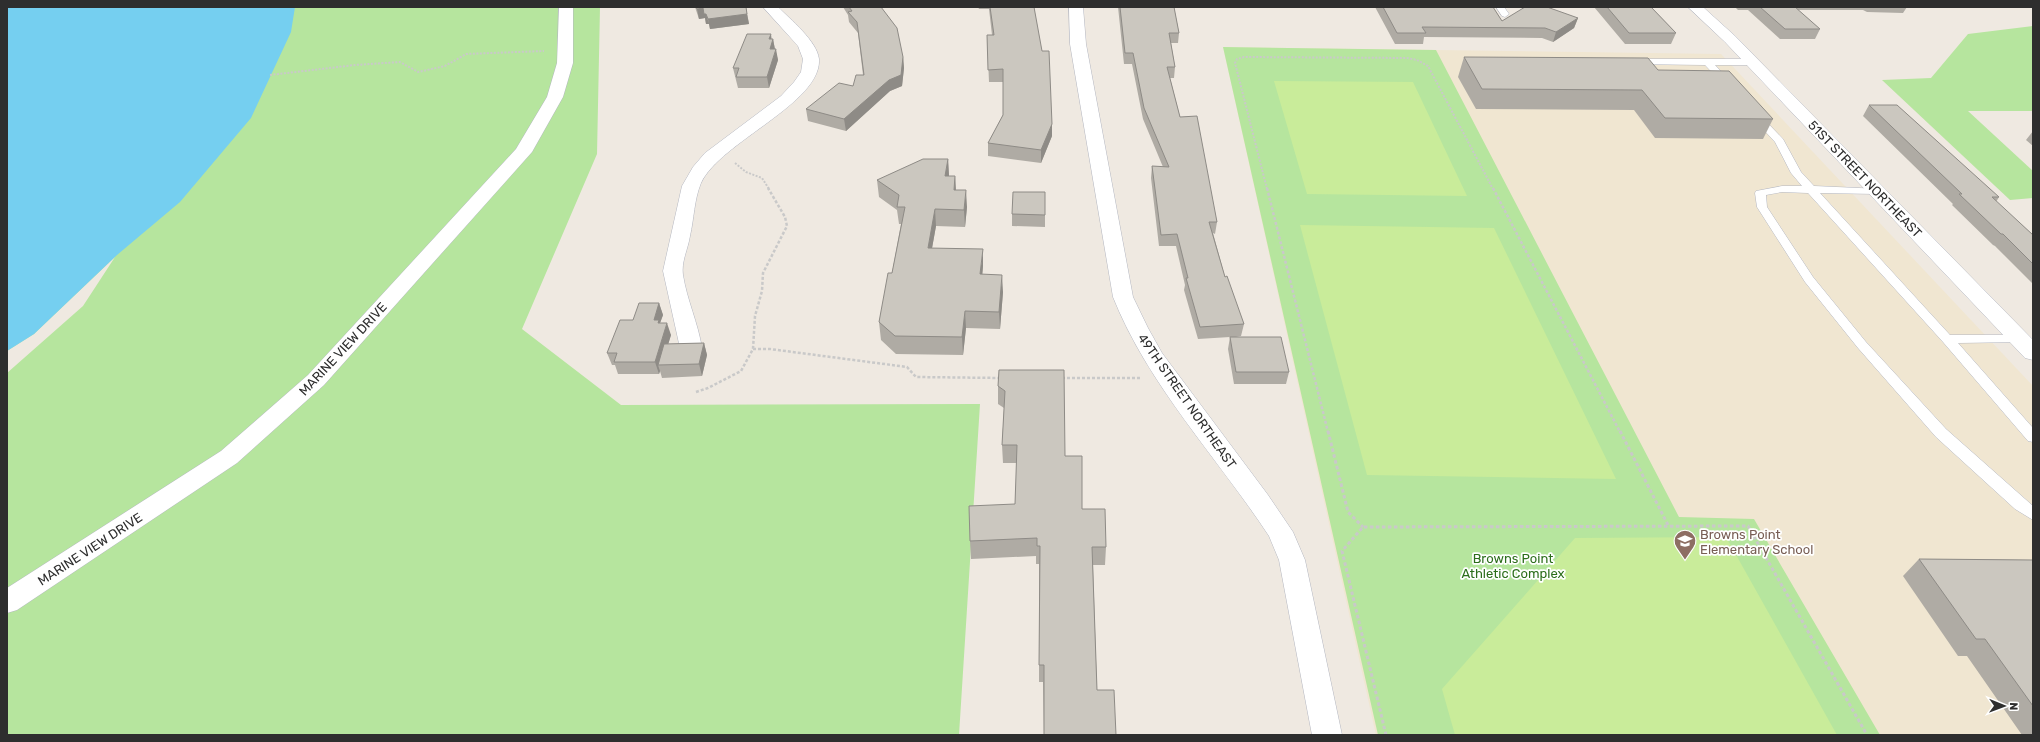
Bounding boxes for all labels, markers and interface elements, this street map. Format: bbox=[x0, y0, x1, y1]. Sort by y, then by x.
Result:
street label: 51ST STREET NORTHEAST bbox=[1805, 117, 1925, 241]
street label: MARINE VIEW DRIVE bbox=[296, 299, 390, 399]
street label: 49TH STREET NORTHEAST bbox=[1135, 331, 1240, 472]
street label: MARINE VIEW DRIVE bbox=[35, 510, 145, 588]
place label: Browns Point Elementary School bbox=[1700, 527, 1813, 557]
school or university icon: Browns Point Elementary School bbox=[1672, 528, 1698, 561]
park label: Browns Point Athletic Complex bbox=[1461, 551, 1565, 581]
north arrow bbox=[1984, 686, 2024, 726]
text: N bbox=[2007, 702, 2020, 710]

